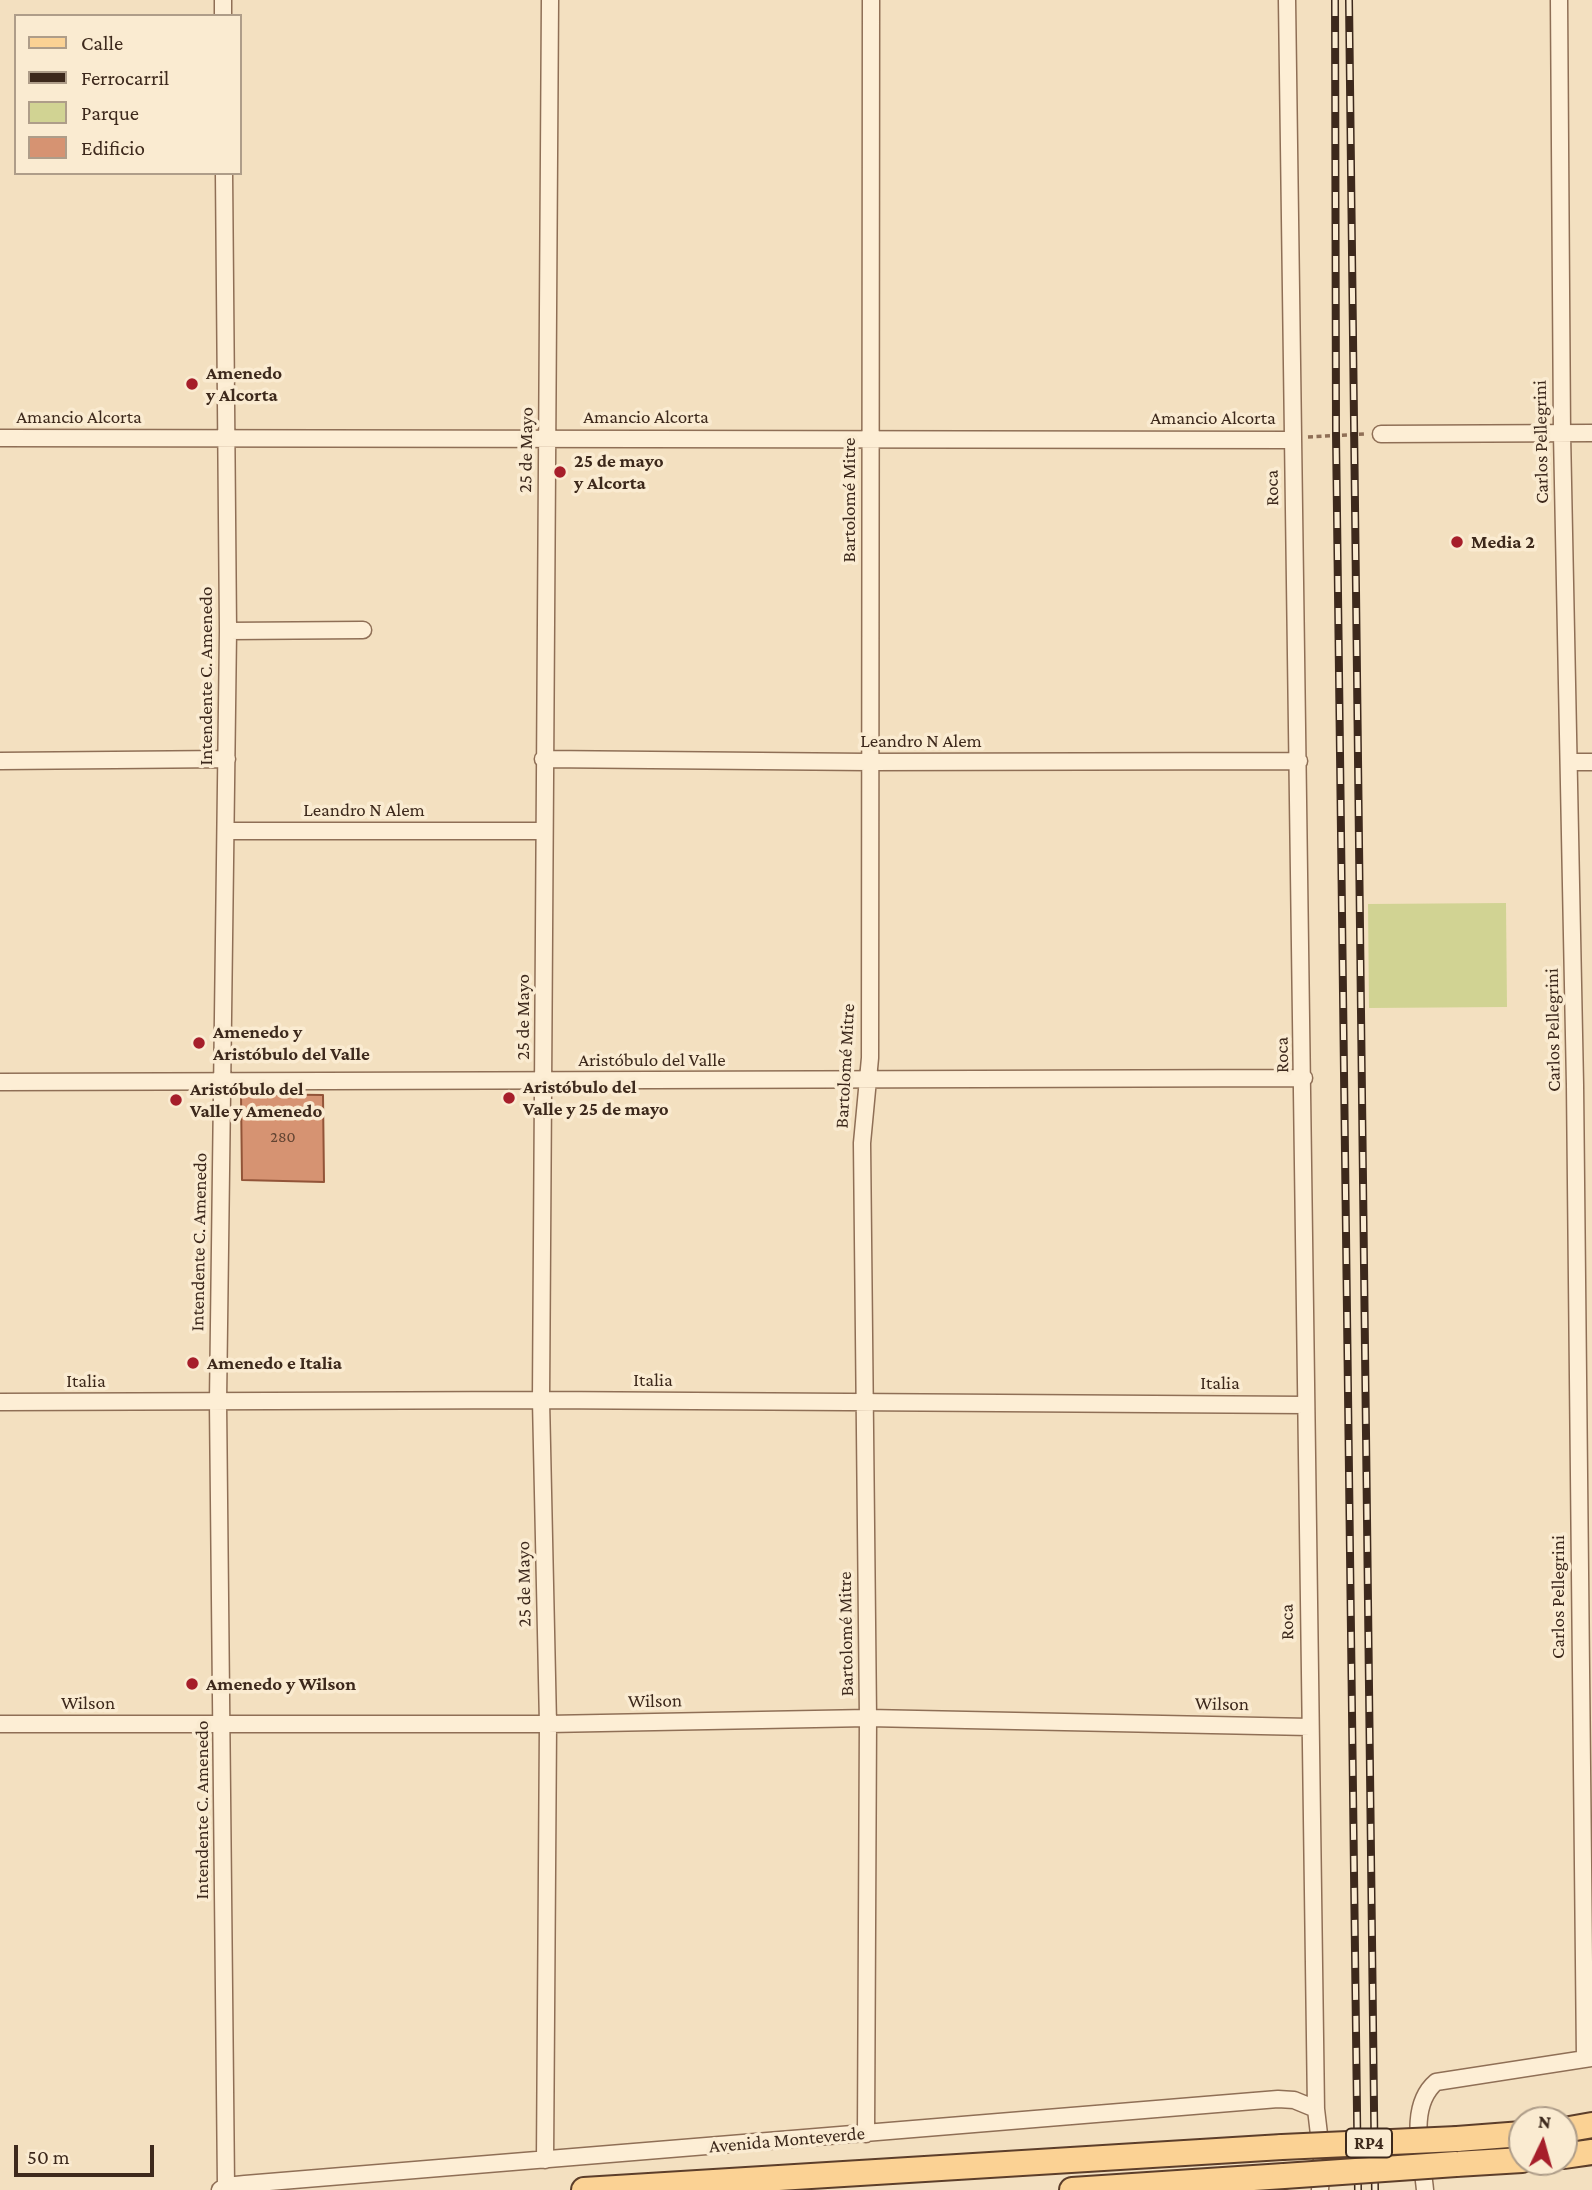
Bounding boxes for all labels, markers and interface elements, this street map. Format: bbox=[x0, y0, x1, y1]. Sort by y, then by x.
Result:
legend bbox=[14, 14, 242, 175]
text: Calle bbox=[81, 31, 123, 55]
text: Ferrocarril bbox=[81, 66, 169, 90]
text: Parque bbox=[81, 101, 139, 125]
text: Edificio bbox=[81, 136, 145, 160]
place label: Amenedo y Alcorta bbox=[206, 362, 282, 406]
marker: Amenedo y Alcorta bbox=[184, 376, 200, 392]
street label: Carlos Pellegrini bbox=[1529, 380, 1553, 504]
street label: Amancio Alcorta bbox=[16, 406, 142, 428]
street label: Amancio Alcorta bbox=[583, 406, 709, 428]
street label: 25 de Mayo bbox=[514, 407, 538, 493]
street label: Amancio Alcorta bbox=[1150, 407, 1276, 429]
street label: Bartolomé Mitre bbox=[838, 438, 860, 562]
place label: 25 de mayo y Alcorta bbox=[574, 450, 664, 494]
marker: 25 de mayo y Alcorta bbox=[552, 464, 568, 480]
street label: Roca bbox=[1260, 470, 1284, 506]
place label: Media 2 bbox=[1471, 531, 1535, 553]
marker: Media 2 bbox=[1449, 534, 1465, 550]
street label: Intendente C. Amenedo bbox=[195, 587, 217, 765]
street label: Leandro N Alem bbox=[860, 730, 982, 752]
street label: Leandro N Alem bbox=[303, 799, 425, 821]
street label: Carlos Pellegrini bbox=[1541, 968, 1565, 1092]
street label: 25 de Mayo bbox=[512, 974, 534, 1060]
street label: Bartolomé Mitre bbox=[830, 1003, 860, 1129]
place label: Amenedo y Aristóbulo del Valle bbox=[213, 1021, 370, 1065]
marker: Amenedo y Aristóbulo del Valle bbox=[191, 1035, 207, 1051]
street label: Roca bbox=[1270, 1037, 1294, 1073]
street label: Aristóbulo del Valle bbox=[578, 1049, 726, 1071]
place label: Aristóbulo del Valle y 25 de mayo bbox=[523, 1076, 669, 1120]
place label: Aristóbulo del Valle y Amenedo bbox=[190, 1078, 322, 1122]
marker: Aristóbulo del Valle y 25 de mayo bbox=[501, 1090, 517, 1106]
marker: Aristóbulo del Valle y Amenedo bbox=[168, 1092, 184, 1108]
house number: 280 bbox=[270, 1127, 296, 1147]
street label: Intendente C. Amenedo bbox=[186, 1152, 212, 1332]
place label: Amenedo e Italia bbox=[207, 1352, 342, 1374]
marker: Amenedo e Italia bbox=[185, 1355, 201, 1371]
street label: Italia bbox=[633, 1369, 673, 1391]
street label: Italia bbox=[66, 1370, 106, 1392]
street label: Italia bbox=[1200, 1372, 1240, 1394]
street label: Carlos Pellegrini bbox=[1547, 1535, 1569, 1659]
street label: 25 de Mayo bbox=[512, 1541, 536, 1627]
street label: Bartolomé Mitre bbox=[834, 1571, 858, 1697]
street label: Roca bbox=[1275, 1604, 1299, 1640]
place label: Amenedo y Wilson bbox=[206, 1673, 356, 1695]
marker: Amenedo y Wilson bbox=[184, 1676, 200, 1692]
street label: Wilson bbox=[628, 1689, 682, 1713]
street label: Wilson bbox=[61, 1692, 115, 1714]
street label: Wilson bbox=[1195, 1692, 1249, 1716]
street label: Intendente C. Amenedo bbox=[191, 1721, 213, 1899]
north arrow bbox=[1508, 2106, 1578, 2176]
text: N bbox=[1537, 2111, 1552, 2133]
street label: Avenida Monteverde bbox=[708, 2122, 866, 2158]
road number: RP4 bbox=[1346, 2129, 1392, 2158]
scale bar bbox=[18, 2130, 158, 2174]
text: 50 m bbox=[27, 2145, 70, 2169]

